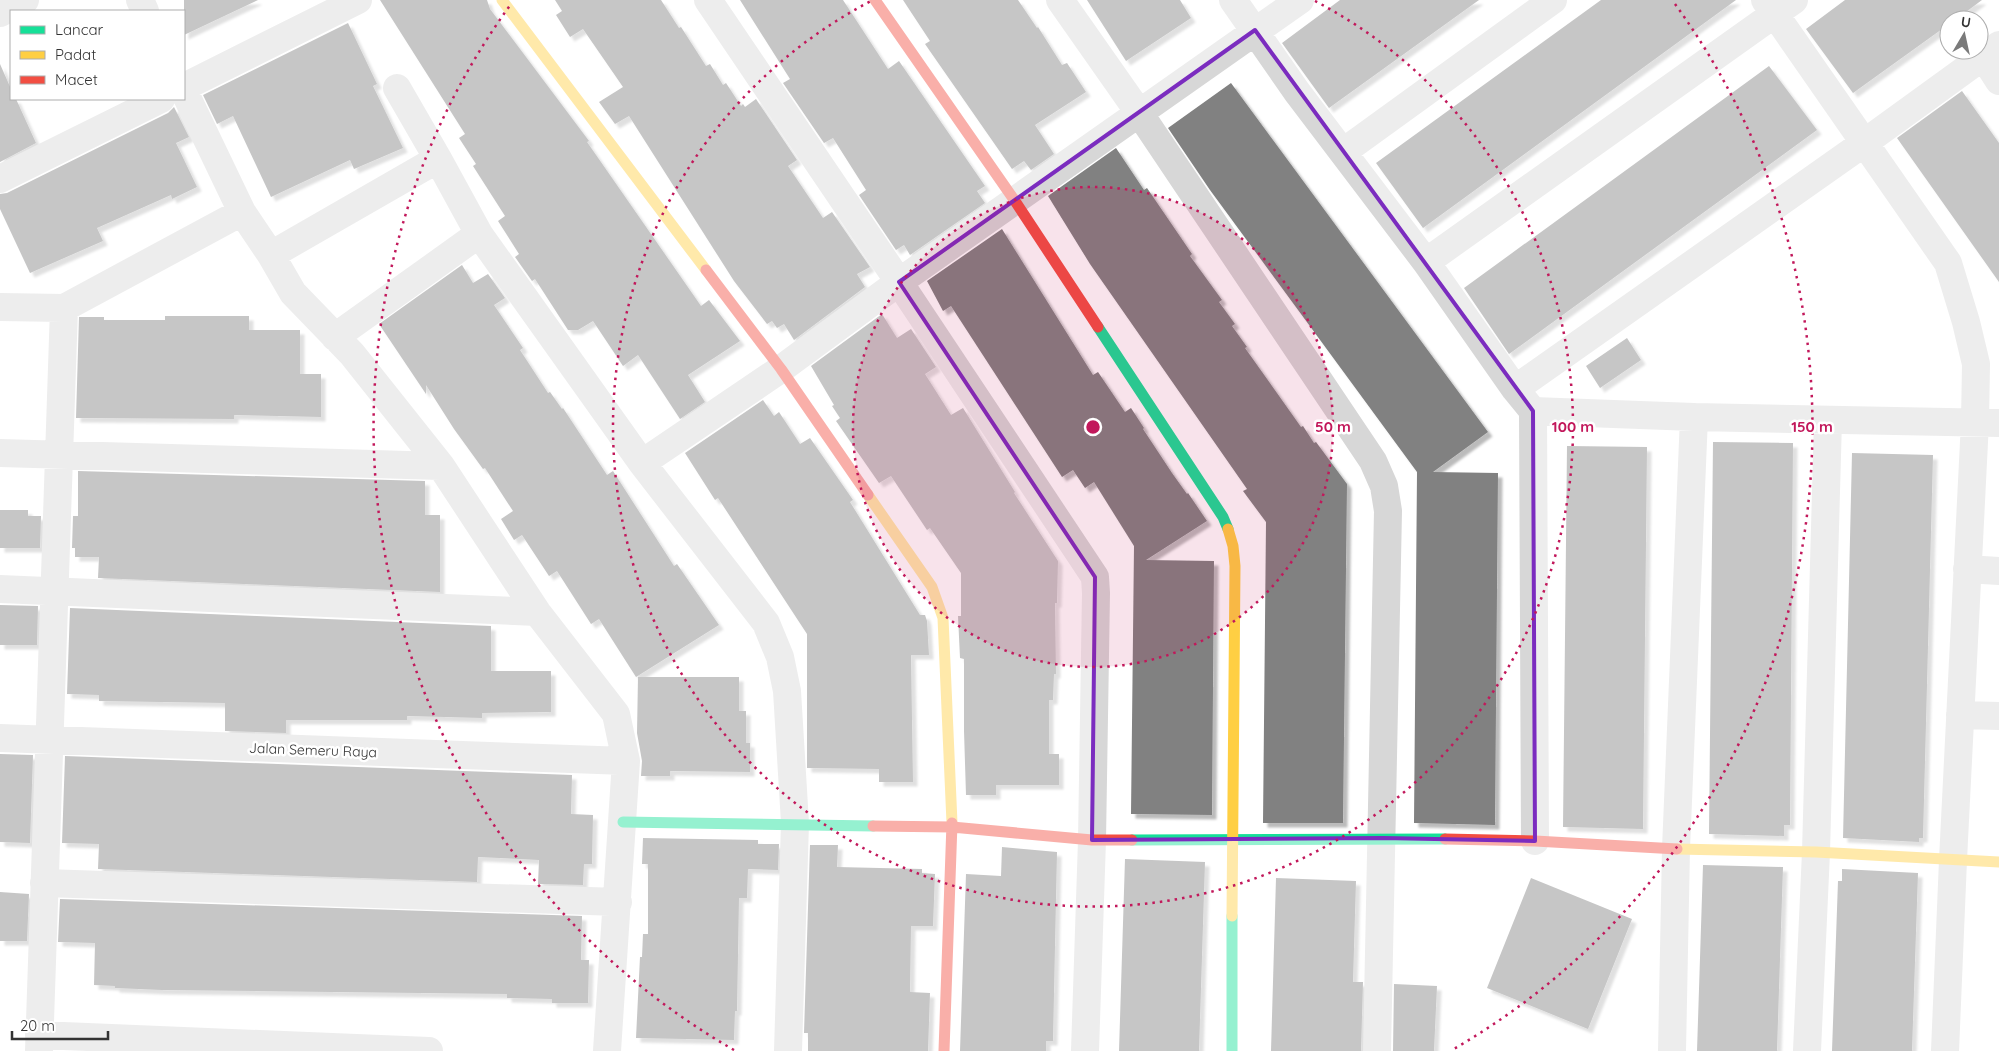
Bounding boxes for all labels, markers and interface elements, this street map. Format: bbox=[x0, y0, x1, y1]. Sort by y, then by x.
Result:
legend bbox=[10, 10, 185, 100]
north arrow bbox=[1939, 10, 1989, 60]
text: U bbox=[1960, 12, 1972, 32]
text: Lancar bbox=[55, 20, 104, 39]
text: Padat bbox=[55, 45, 96, 64]
text: Macet bbox=[55, 70, 98, 89]
text: 50 m bbox=[1315, 417, 1351, 436]
text: 100 m bbox=[1552, 417, 1594, 436]
text: 150 m bbox=[1791, 417, 1833, 436]
centre of rings bbox=[1084, 418, 1102, 436]
street label: Jalan Semeru Raya bbox=[249, 739, 377, 761]
scale bar bbox=[12, 1008, 109, 1040]
text: 20 m bbox=[20, 1016, 55, 1035]

